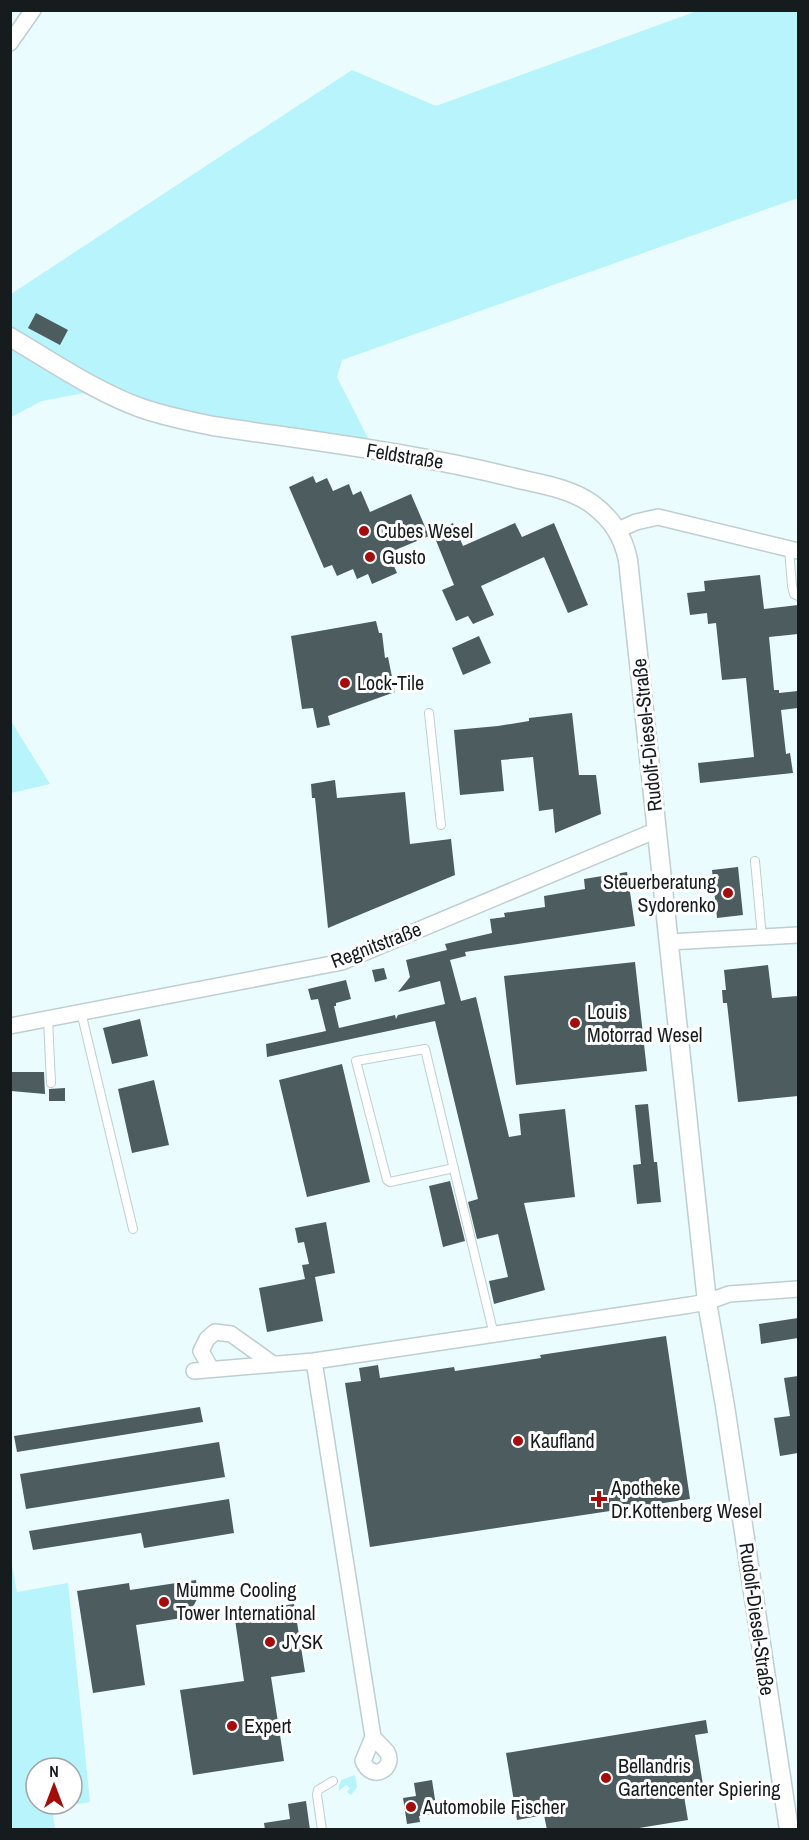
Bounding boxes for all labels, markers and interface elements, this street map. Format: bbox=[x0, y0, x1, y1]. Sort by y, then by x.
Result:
street label: Feldstraße bbox=[365, 436, 446, 475]
place label: Cubes Wesel bbox=[376, 517, 473, 544]
marker: Cubes Wesel bbox=[357, 524, 371, 538]
place label: Gusto bbox=[382, 543, 426, 570]
marker: Gusto bbox=[363, 550, 377, 564]
street label: Rudolf-Diesel-Straße bbox=[625, 657, 668, 813]
place label: Lock-Tile bbox=[357, 669, 424, 696]
marker: Lock-Tile bbox=[338, 676, 352, 690]
place label: Steuerberatung Sydorenko bbox=[603, 868, 716, 918]
marker: Steuerberatung Sydorenko bbox=[721, 886, 735, 900]
street label: Regnitstraße bbox=[327, 915, 425, 974]
place label: Louis Motorrad Wesel bbox=[587, 998, 702, 1048]
marker: Louis Motorrad Wesel bbox=[568, 1016, 582, 1030]
place label: Kaufland bbox=[530, 1427, 595, 1454]
marker: Kaufland bbox=[511, 1434, 525, 1448]
place label: Apotheke Dr.Kottenberg Wesel bbox=[610, 1474, 762, 1524]
marker: Apotheke Dr.Kottenberg Wesel bbox=[592, 1492, 606, 1506]
street label: Rudolf-Diesel-Straße bbox=[733, 1541, 782, 1697]
place label: Mumme Cooling Tower International bbox=[176, 1576, 315, 1626]
marker: Mumme Cooling Tower International bbox=[157, 1595, 171, 1609]
place label: JYSK bbox=[282, 1628, 323, 1655]
marker: JYSK bbox=[263, 1635, 277, 1649]
place label: Expert bbox=[244, 1712, 292, 1739]
marker: Expert bbox=[225, 1719, 239, 1733]
place label: Bellandris Gartencenter Spiering bbox=[618, 1752, 780, 1802]
north arrow bbox=[24, 1756, 84, 1816]
text: N bbox=[49, 1760, 59, 1782]
marker: Bellandris Gartencenter Spiering bbox=[599, 1771, 613, 1785]
place label: Automobile Fischer bbox=[422, 1793, 566, 1820]
marker: Automobile Fischer bbox=[404, 1800, 418, 1814]

